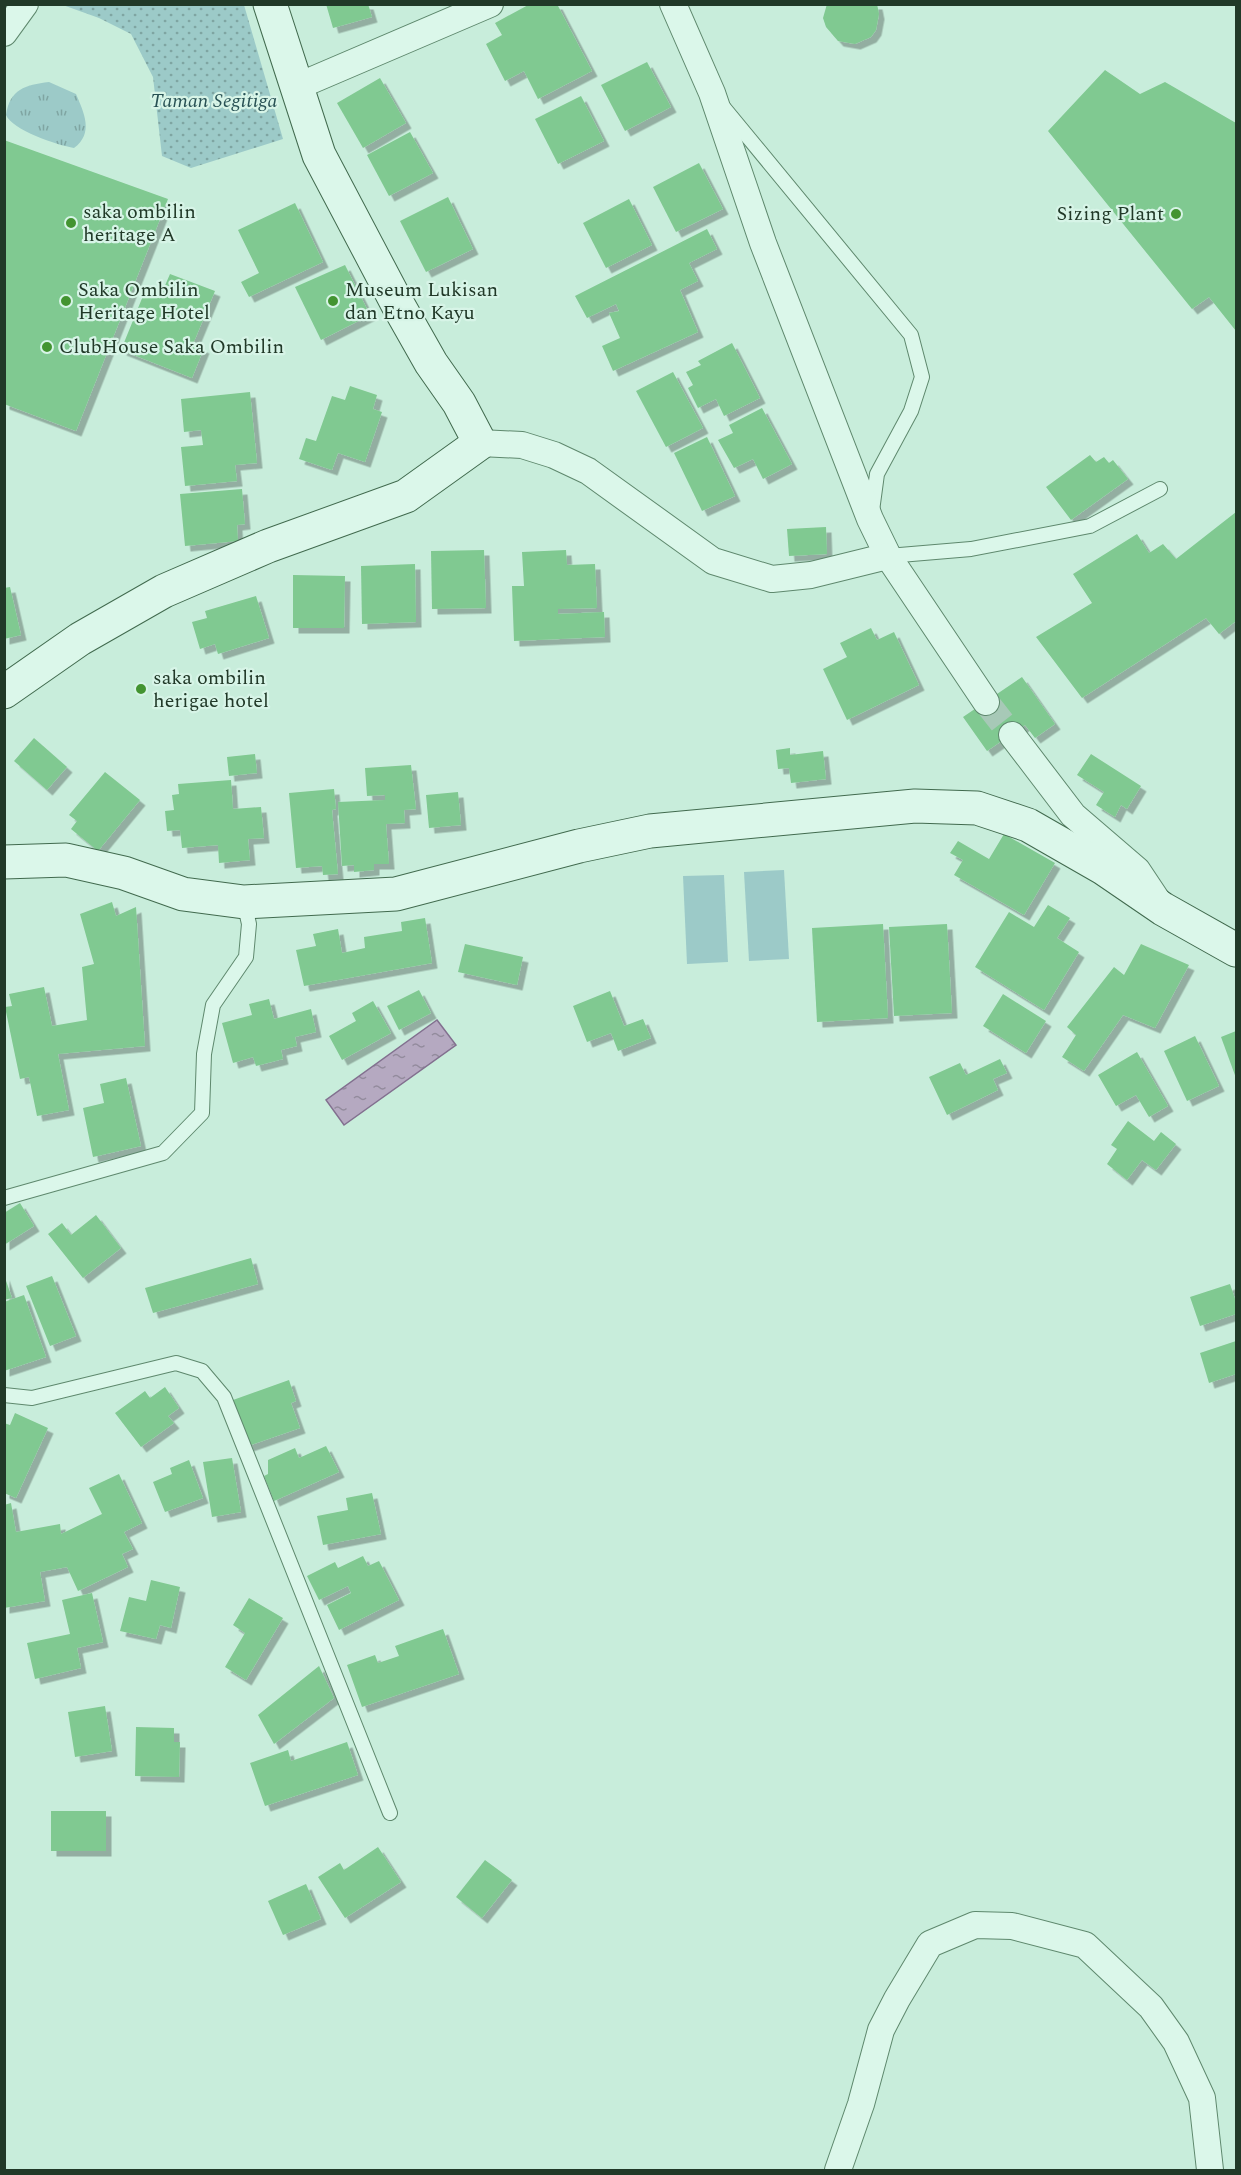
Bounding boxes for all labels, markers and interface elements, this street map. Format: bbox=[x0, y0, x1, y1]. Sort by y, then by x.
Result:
park label: Taman Segitiga bbox=[151, 86, 277, 116]
place label: saka ombilin heritage A bbox=[83, 197, 196, 250]
place label: Sizing Plant bbox=[1057, 199, 1164, 229]
marker: Sizing Plant bbox=[1169, 207, 1183, 221]
marker: saka ombilin heritage A bbox=[64, 216, 78, 230]
place label: Saka Ombilin Heritage Hotel bbox=[78, 275, 210, 328]
place label: Museum Lukisan dan Etno Kayu bbox=[345, 275, 498, 328]
marker: Saka Ombilin Heritage Hotel bbox=[59, 294, 73, 308]
marker: Museum Lukisan dan Etno Kayu bbox=[326, 294, 340, 308]
place label: ClubHouse Saka Ombilin bbox=[59, 332, 284, 362]
marker: ClubHouse Saka Ombilin bbox=[40, 340, 54, 354]
place label: saka ombilin herigae hotel bbox=[153, 663, 269, 716]
marker: saka ombilin herigae hotel bbox=[134, 682, 148, 696]

